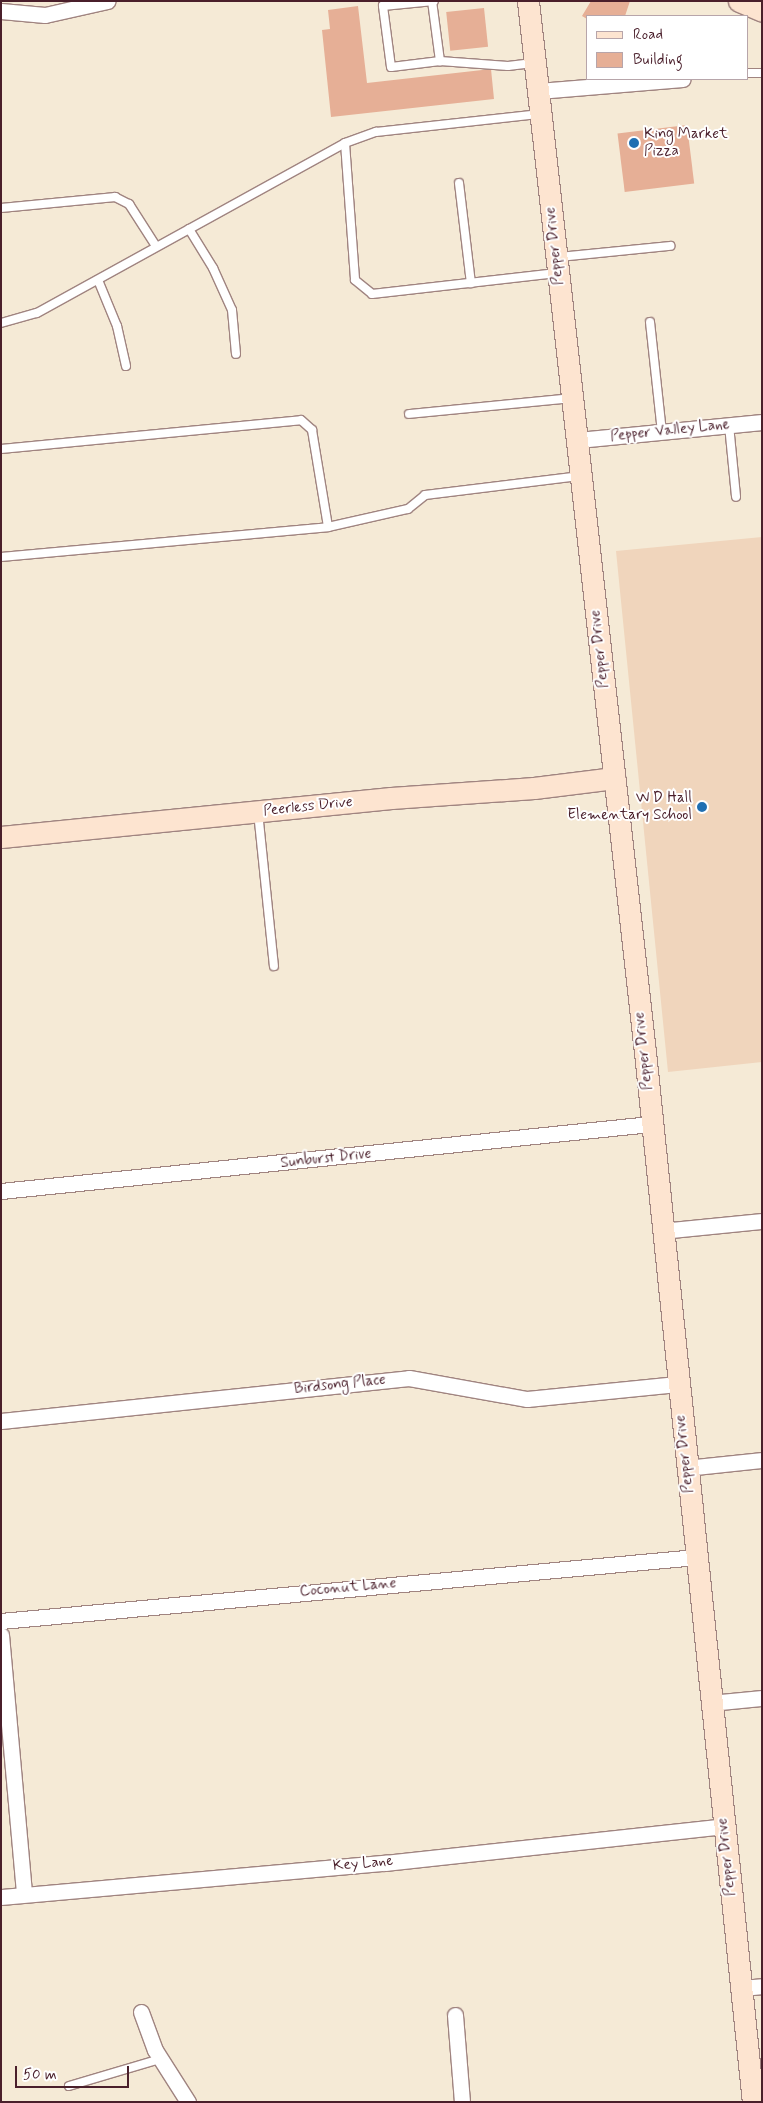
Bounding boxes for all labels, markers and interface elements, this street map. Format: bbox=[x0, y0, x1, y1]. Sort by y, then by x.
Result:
legend bbox=[586, 15, 748, 80]
text: Road bbox=[633, 25, 663, 45]
text: Building bbox=[633, 50, 683, 70]
place label: King Market Pizza bbox=[644, 125, 728, 160]
marker: King Market Pizza bbox=[628, 137, 640, 149]
street label: Pepper Drive bbox=[542, 206, 568, 286]
street label: Pepper Valley Lane bbox=[610, 416, 730, 446]
street label: Pepper Drive bbox=[587, 609, 613, 689]
place label: W D Hall Elementary School bbox=[567, 789, 692, 824]
street label: Peerless Drive bbox=[263, 793, 353, 821]
marker: W D Hall Elementary School bbox=[696, 801, 708, 813]
street label: Pepper Drive bbox=[631, 1011, 657, 1091]
street label: Sunburst Drive bbox=[280, 1145, 372, 1173]
street label: Birdsong Place bbox=[293, 1371, 387, 1399]
street label: Pepper Drive bbox=[672, 1414, 698, 1494]
street label: Coconut Lane bbox=[300, 1575, 396, 1601]
street label: Pepper Drive bbox=[714, 1817, 740, 1897]
street label: Key Lane bbox=[331, 1852, 395, 1876]
scale bar bbox=[18, 2056, 131, 2088]
text: 50 m bbox=[23, 2065, 57, 2085]

